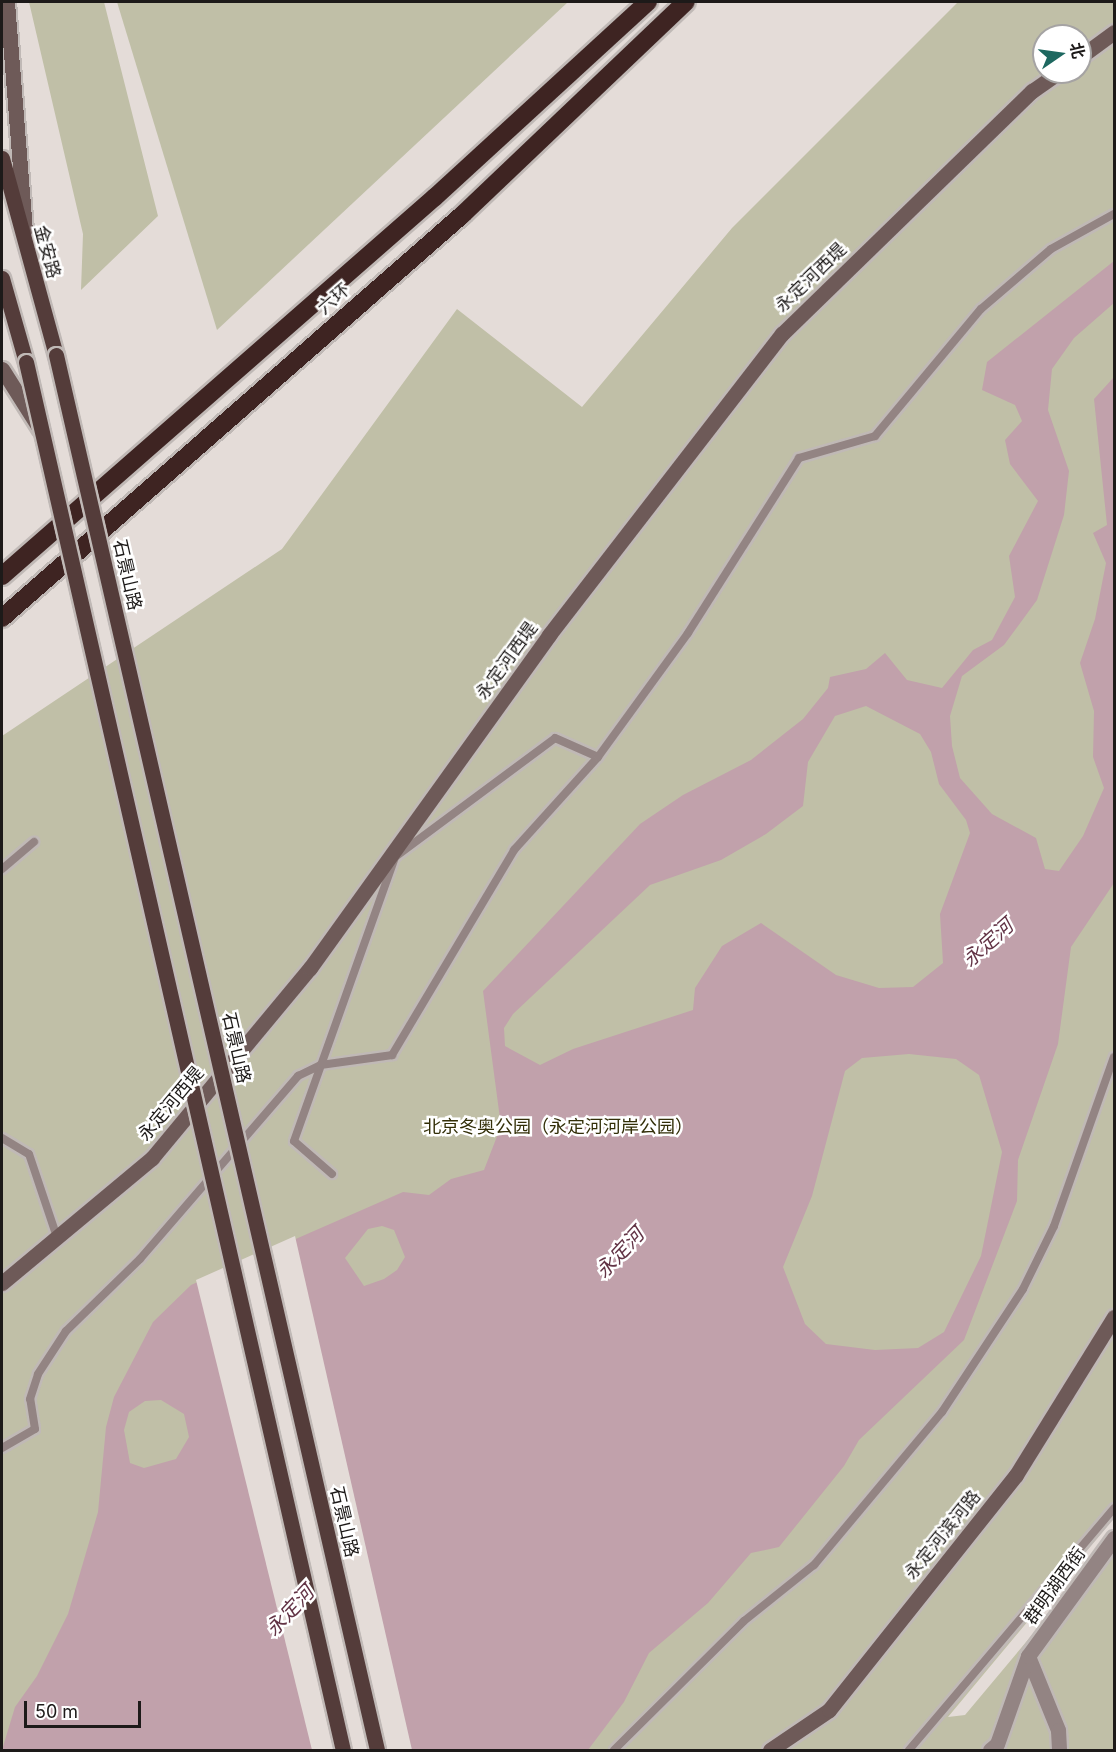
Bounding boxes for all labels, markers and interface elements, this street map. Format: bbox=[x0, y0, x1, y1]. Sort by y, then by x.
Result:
north arrow bbox=[1032, 24, 1092, 84]
text: 北 bbox=[1066, 40, 1089, 60]
street label: 金安路 bbox=[30, 223, 64, 281]
street label: 永定河西堤 bbox=[771, 239, 851, 317]
street label: 六环 bbox=[313, 279, 355, 319]
street label: 石景山路 bbox=[108, 537, 146, 613]
street label: 永定河西堤 bbox=[472, 618, 542, 704]
water label: 永定河 bbox=[958, 914, 1018, 972]
street label: 石景山路 bbox=[217, 1010, 255, 1086]
street label: 永定河西堤 bbox=[134, 1063, 208, 1145]
park label: 北京冬奥公园（永定河河岸公园） bbox=[423, 1116, 693, 1138]
water label: 永定河 bbox=[591, 1223, 649, 1283]
street label: 石景山路 bbox=[325, 1484, 363, 1560]
street label: 永定河滨河路 bbox=[901, 1486, 985, 1584]
street label: 群明湖西街 bbox=[1020, 1543, 1090, 1629]
water label: 永定河 bbox=[261, 1581, 319, 1641]
scale bar bbox=[27, 1689, 144, 1727]
text: 50 m bbox=[35, 1701, 78, 1722]

